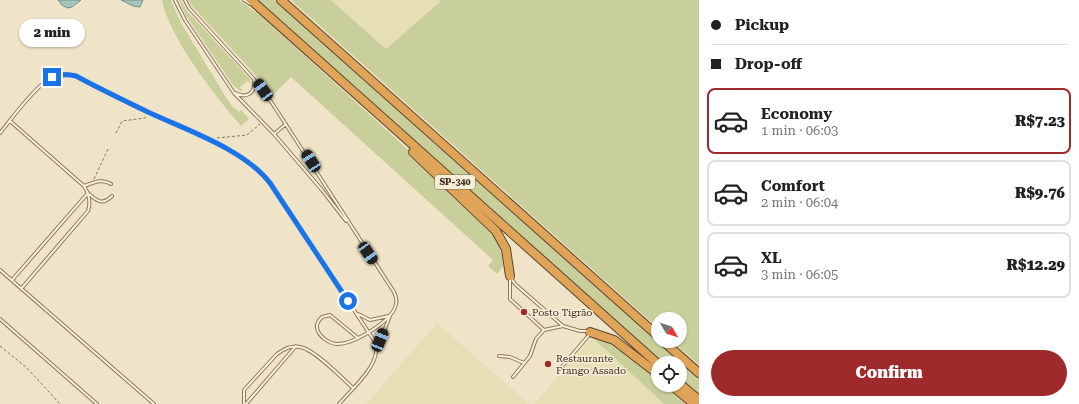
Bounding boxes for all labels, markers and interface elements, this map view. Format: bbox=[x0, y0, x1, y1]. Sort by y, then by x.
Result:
text: Pickup bbox=[735, 16, 789, 34]
callout: 2 min bbox=[19, 19, 85, 47]
text: 2 min bbox=[34, 25, 70, 40]
text: Drop-off bbox=[735, 55, 802, 73]
route end bbox=[43, 68, 61, 86]
car bbox=[251, 77, 275, 103]
icon: car bbox=[713, 103, 749, 139]
text: Economy bbox=[761, 105, 832, 123]
text: R$7.23 bbox=[1015, 112, 1065, 130]
text: 1 min · 06:03 bbox=[761, 123, 838, 138]
car bbox=[299, 148, 323, 174]
road number: SP-340 bbox=[435, 175, 475, 189]
icon: car bbox=[713, 175, 749, 211]
text: Comfort bbox=[761, 177, 825, 195]
text: R$9.76 bbox=[1015, 184, 1065, 202]
text: 2 min · 06:04 bbox=[761, 195, 838, 210]
car bbox=[356, 240, 380, 266]
icon: car bbox=[713, 247, 749, 283]
text: XL bbox=[761, 249, 782, 267]
text: R$12.29 bbox=[1007, 256, 1065, 274]
text: 3 min · 06:05 bbox=[761, 267, 838, 282]
route start bbox=[339, 292, 357, 310]
marker: Posto Tigrão bbox=[519, 307, 529, 317]
place label: Posto Tigrão bbox=[532, 307, 592, 318]
north arrow bbox=[651, 312, 687, 348]
map controls bbox=[651, 312, 687, 392]
car bbox=[370, 327, 390, 353]
button: Confirm bbox=[711, 350, 1067, 396]
place label: Restaurante Frango Assado bbox=[556, 353, 626, 376]
button: locate bbox=[651, 356, 687, 392]
marker: Restaurante Frango Assado bbox=[543, 359, 553, 369]

